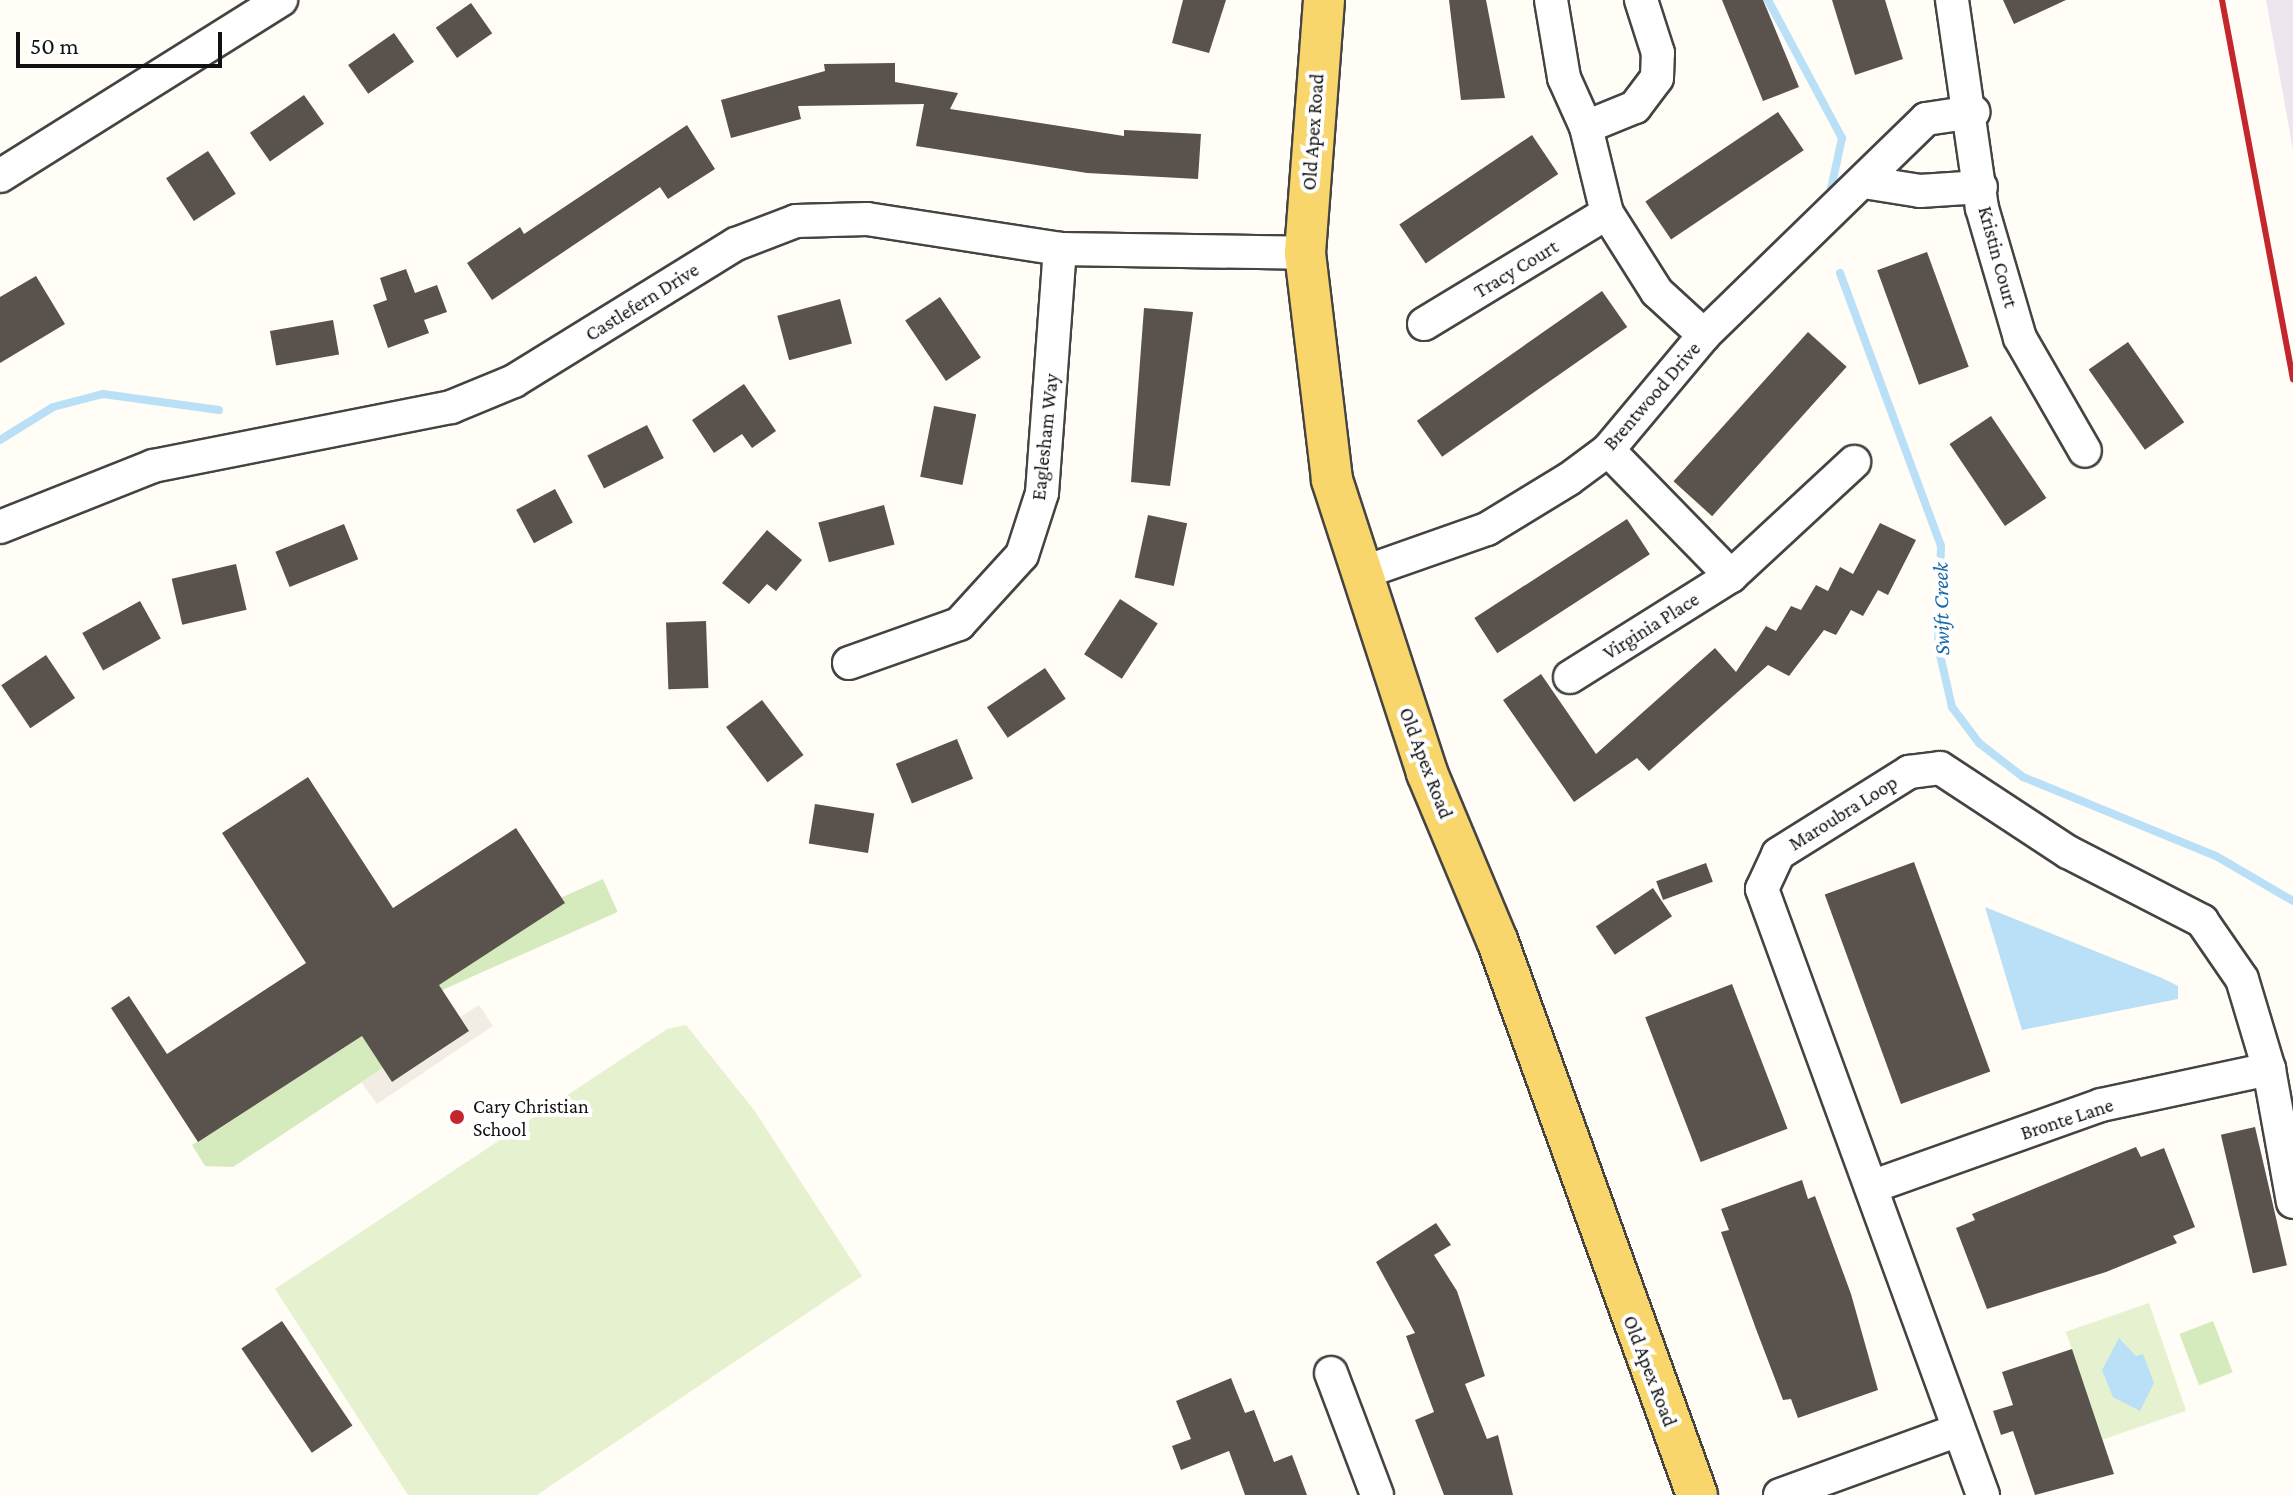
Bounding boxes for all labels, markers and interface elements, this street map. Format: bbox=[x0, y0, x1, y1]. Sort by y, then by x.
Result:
scale bar bbox=[20, 16, 226, 66]
text: 50 m bbox=[30, 32, 79, 59]
street label: Old Apex Road bbox=[1297, 73, 1329, 191]
street label: Kristin Court bbox=[1973, 204, 2023, 310]
street label: Tracy Court bbox=[1469, 234, 1563, 304]
street label: Castlefern Drive bbox=[581, 258, 703, 346]
street label: Brentwood Drive bbox=[1598, 337, 1706, 455]
street label: Eaglesham Way bbox=[1026, 372, 1064, 502]
water label: Swift Creek bbox=[1927, 562, 1955, 656]
street label: Virginia Place bbox=[1599, 587, 1703, 665]
street label: Old Apex Road bbox=[1394, 704, 1458, 822]
street label: Maroubra Loop bbox=[1784, 770, 1902, 856]
street label: Bronte Lane bbox=[2018, 1093, 2116, 1145]
place label: Cary Christian School bbox=[473, 1094, 589, 1141]
marker: Cary Christian School bbox=[448, 1108, 466, 1126]
street label: Old Apex Road bbox=[1618, 1312, 1682, 1430]

